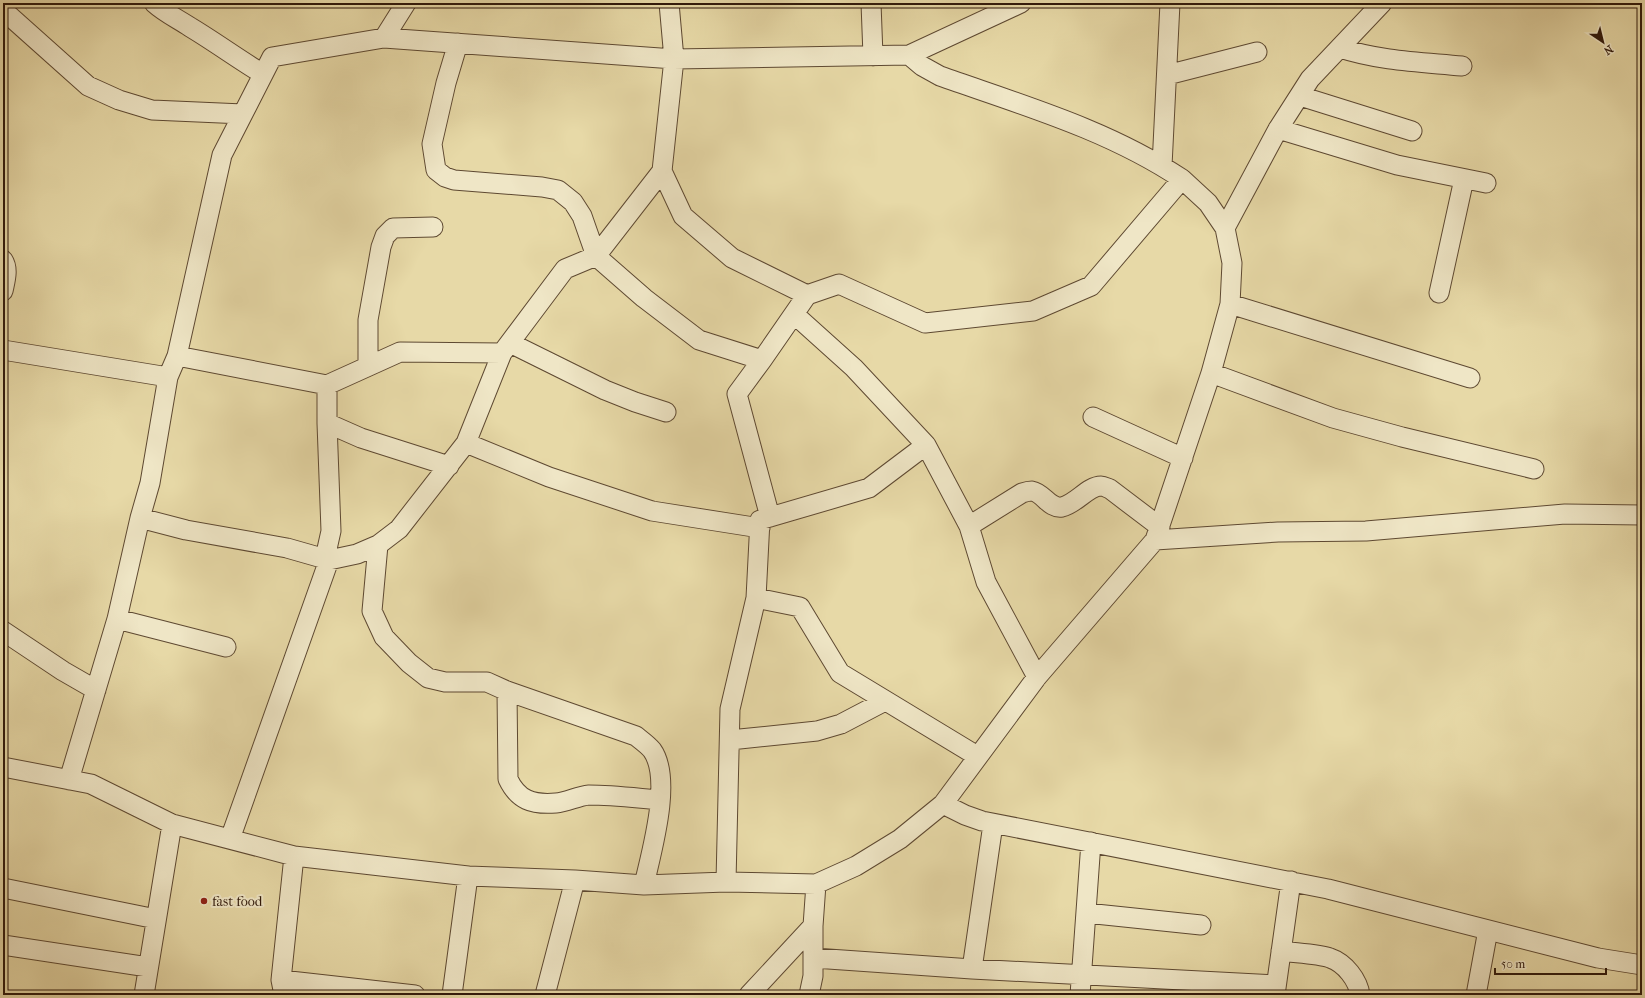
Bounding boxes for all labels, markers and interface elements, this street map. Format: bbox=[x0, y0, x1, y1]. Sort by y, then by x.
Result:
north arrow bbox=[1583, 22, 1623, 62]
text: N bbox=[1601, 42, 1616, 58]
place label: fast food bbox=[212, 893, 263, 910]
marker: fast food bbox=[199, 896, 209, 906]
scale bar bbox=[1495, 950, 1606, 976]
text: 50 m bbox=[1501, 957, 1525, 971]

